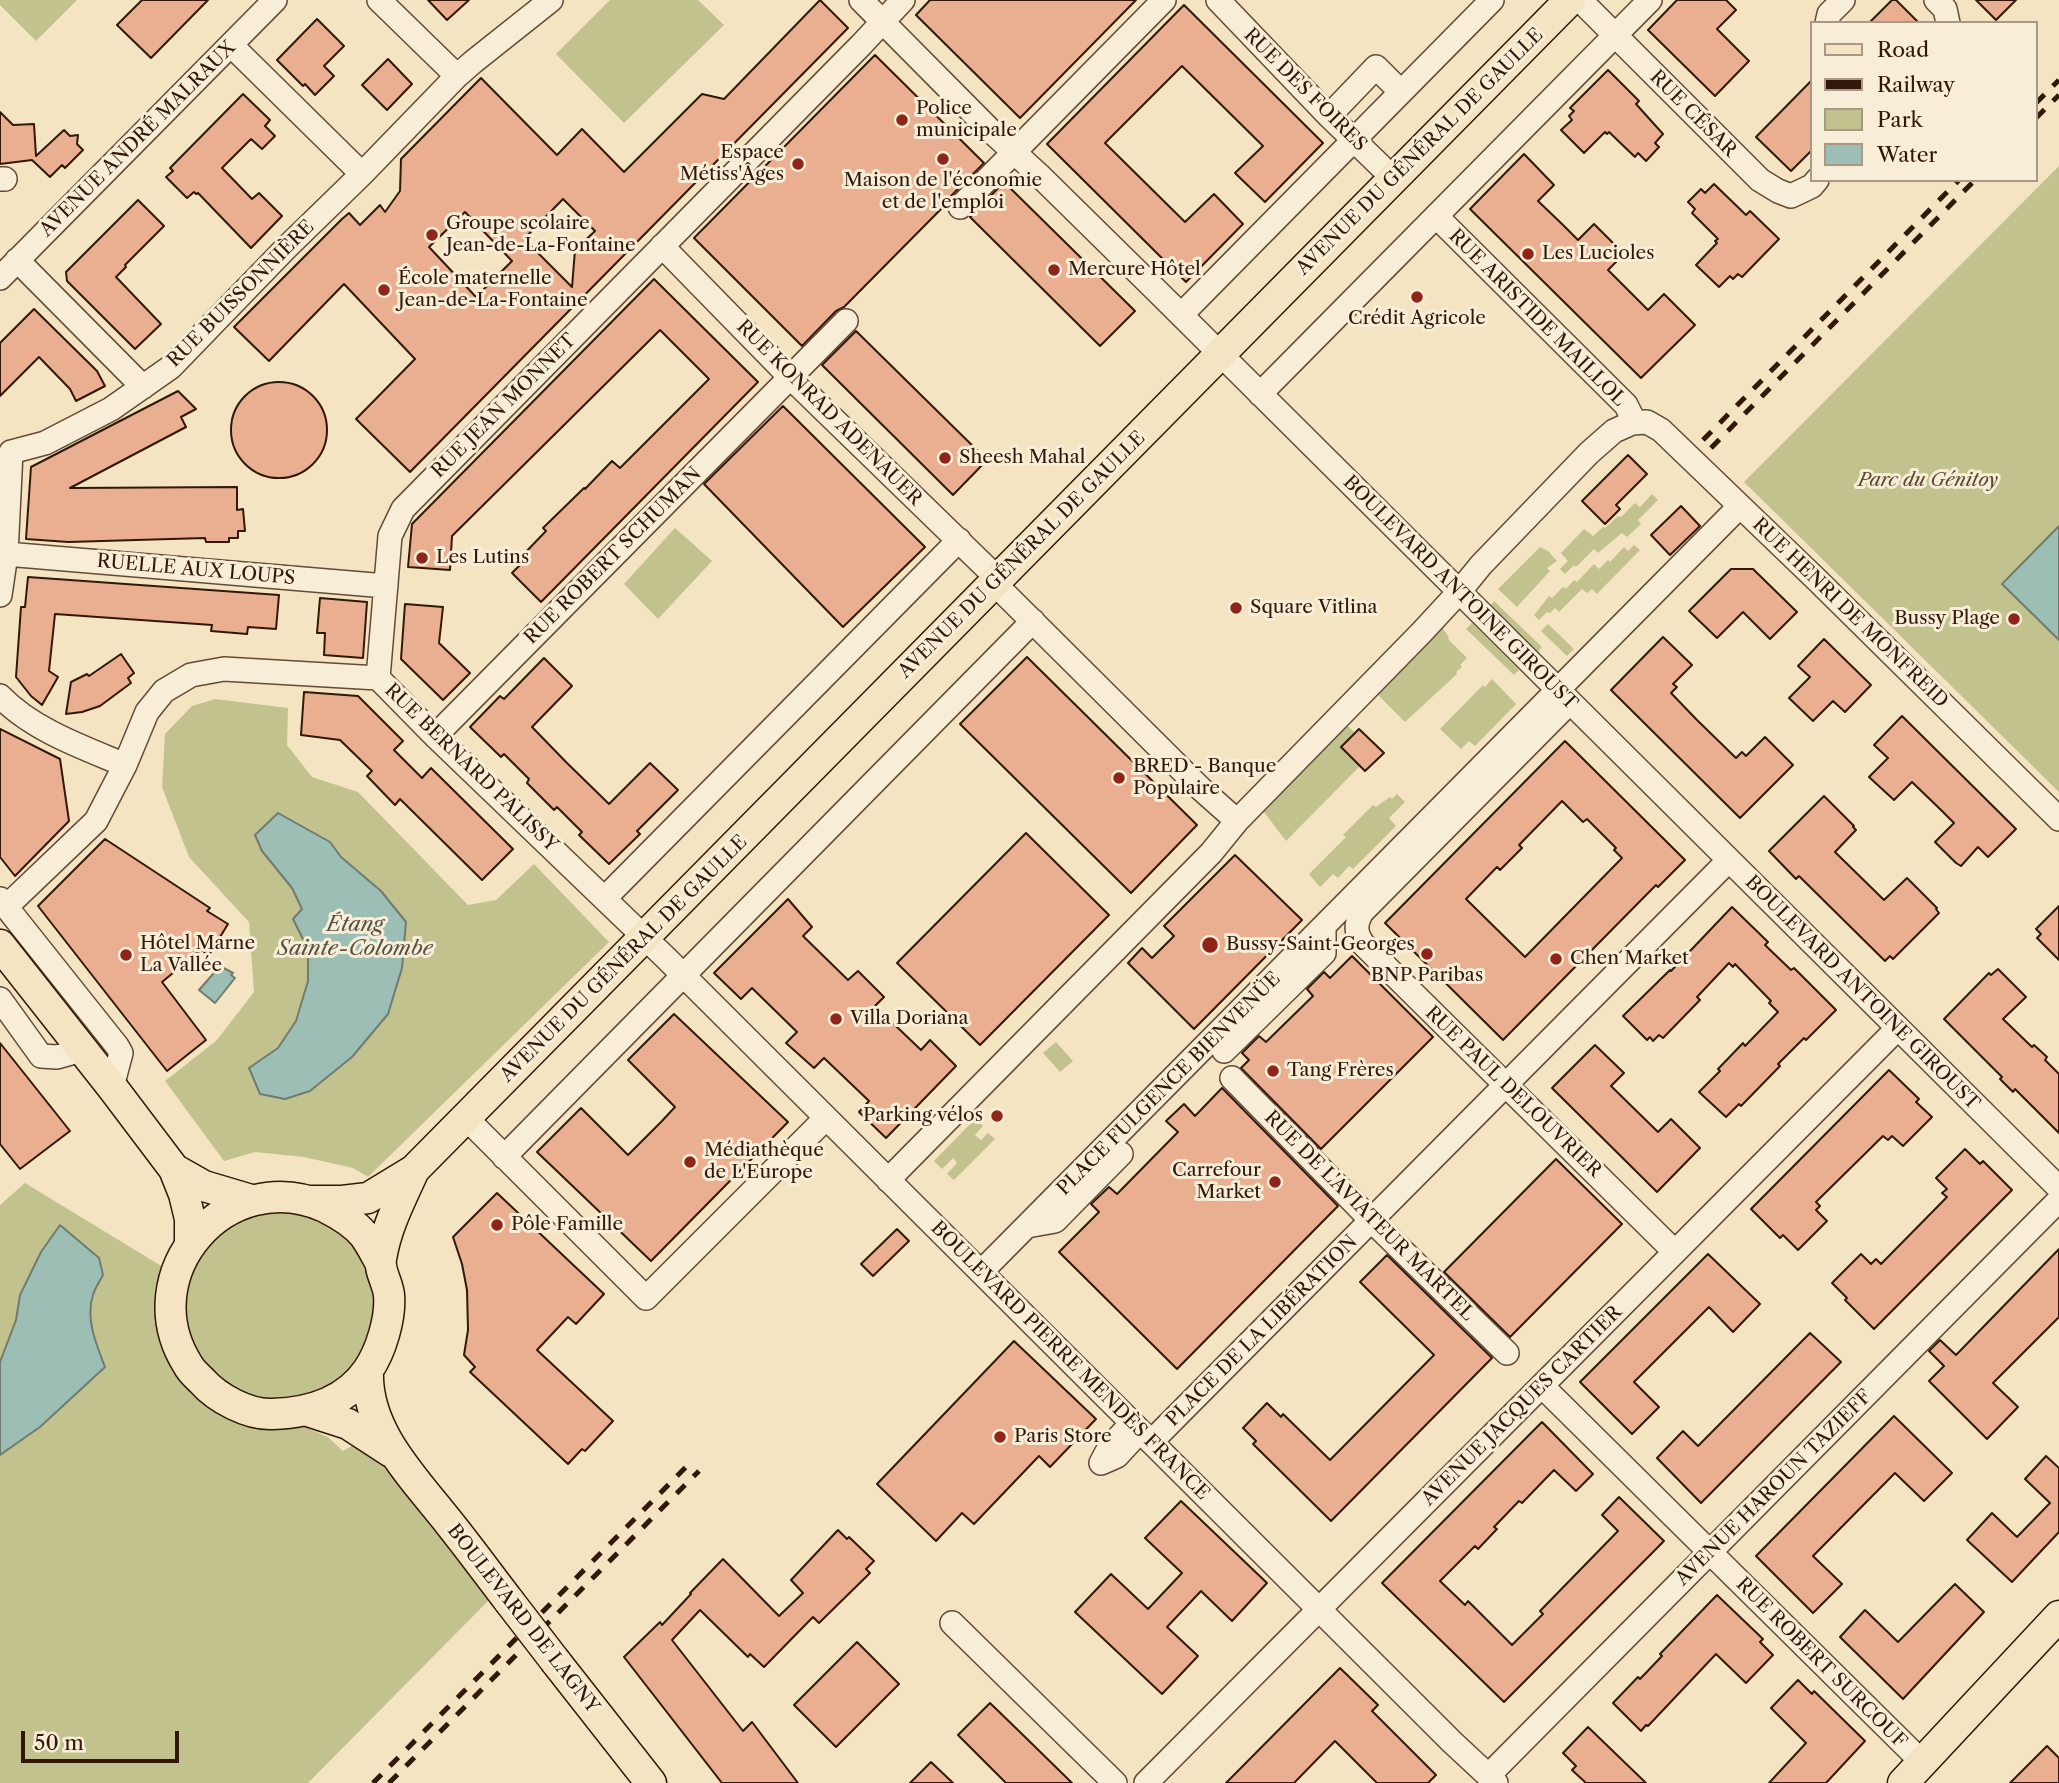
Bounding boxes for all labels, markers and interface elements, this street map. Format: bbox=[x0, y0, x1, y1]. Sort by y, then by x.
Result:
legend bbox=[1811, 21, 2038, 182]
street label: RUE DES FOIRES bbox=[1239, 24, 1371, 156]
street label: AVENUE DU GÉNÉRAL DE GAULLE bbox=[1292, 24, 1548, 280]
street label: AVENUE ANDRÉ MALRAUX bbox=[35, 36, 241, 242]
text: Road bbox=[1877, 37, 1929, 62]
street label: RUE CÉSAR bbox=[1645, 66, 1741, 162]
text: Railway bbox=[1877, 72, 1955, 97]
place label: Police municipale bbox=[916, 98, 1017, 142]
text: Park bbox=[1877, 107, 1923, 132]
marker: Police municipale bbox=[894, 112, 910, 128]
place label: Espace Métiss'Âges bbox=[680, 142, 784, 186]
text: Water bbox=[1877, 142, 1937, 167]
marker: Maison de l'économie et de l'emploi bbox=[935, 151, 951, 167]
marker: Espace Métiss'Âges bbox=[790, 156, 806, 172]
place label: Maison de l'économie et de l'emploi bbox=[844, 170, 1042, 214]
place label: Groupe scolaire Jean-de-La-Fontaine bbox=[446, 213, 636, 257]
street label: RUE BUISSONNIÈRE bbox=[163, 216, 319, 372]
street label: RUE ARISTIDE MAILLOL bbox=[1444, 225, 1630, 411]
marker: Groupe scolaire Jean-de-La-Fontaine bbox=[424, 227, 440, 243]
place label: Les Lucioles bbox=[1542, 243, 1655, 265]
marker: Les Lucioles bbox=[1520, 246, 1536, 262]
place label: Mercure Hôtel bbox=[1068, 259, 1201, 281]
marker: Mercure Hôtel bbox=[1046, 262, 1062, 278]
place label: École maternelle Jean-de-La-Fontaine bbox=[398, 268, 588, 312]
marker: École maternelle Jean-de-La-Fontaine bbox=[376, 282, 392, 298]
marker: Crédit Agricole bbox=[1409, 289, 1425, 305]
place label: Crédit Agricole bbox=[1348, 308, 1486, 330]
street label: RUE KONRAD ADENAUER bbox=[732, 316, 926, 510]
street label: RUE JEAN MONNET bbox=[427, 329, 581, 483]
street label: AVENUE DU GÉNÉRAL DE GAULLE bbox=[894, 427, 1150, 683]
place label: Sheesh Mahal bbox=[959, 447, 1085, 469]
marker: Sheesh Mahal bbox=[937, 450, 953, 466]
street label: RUE ROBERT SCHUMAN bbox=[520, 463, 706, 649]
park label: Parc du Génitoy bbox=[1858, 470, 1998, 492]
street label: BOULEVARD ANTOINE GIROUST bbox=[1338, 471, 1582, 715]
street label: RUE HENRI DE MONFREID bbox=[1747, 513, 1953, 713]
place label: Les Lutins bbox=[436, 547, 529, 569]
street label: RUELLE AUX LOUPS bbox=[96, 550, 296, 590]
marker: Les Lutins bbox=[414, 550, 430, 566]
place label: Square Vitlina bbox=[1250, 597, 1378, 619]
marker: Square Vitlina bbox=[1228, 600, 1244, 616]
place label: Bussy Plage bbox=[1894, 608, 2000, 630]
marker: Bussy Plage bbox=[2006, 611, 2022, 627]
street label: RUE BERNARD PALISSY bbox=[380, 679, 562, 857]
place label: BRED - Banque Populaire bbox=[1133, 756, 1276, 800]
marker: BRED - Banque Populaire bbox=[1111, 770, 1127, 786]
street label: AVENUE DU GÉNÉRAL DE GAULLE bbox=[496, 831, 752, 1087]
street label: BOULEVARD ANTOINE GIROUST bbox=[1740, 871, 1984, 1115]
water label: Étang Sainte-Colombe bbox=[277, 912, 433, 962]
place label: Hôtel Marne La Vallée bbox=[140, 933, 255, 977]
place label: Bussy-Saint-Georges bbox=[1226, 934, 1415, 956]
marker: Bussy-Saint-Georges bbox=[1200, 935, 1220, 955]
marker: BNP Paribas bbox=[1419, 946, 1435, 962]
marker: Hôtel Marne La Vallée bbox=[118, 947, 134, 963]
place label: Chen Market bbox=[1570, 948, 1689, 970]
marker: Chen Market bbox=[1548, 951, 1564, 967]
place label: BNP Paribas bbox=[1371, 965, 1483, 987]
street label: PLACE FULGENCE BIENVENÜE bbox=[1052, 967, 1286, 1201]
street label: RUE PAUL DELOUVRIER bbox=[1420, 1002, 1606, 1182]
place label: Villa Doriana bbox=[850, 1008, 969, 1030]
marker: Villa Doriana bbox=[828, 1011, 844, 1027]
place label: Tang Frères bbox=[1287, 1060, 1394, 1082]
marker: Tang Frères bbox=[1265, 1063, 1281, 1079]
place label: Parking vélos bbox=[863, 1105, 983, 1127]
street label: RUE DE L'AVIATEUR MARTEL bbox=[1259, 1106, 1479, 1326]
marker: Parking vélos bbox=[989, 1108, 1005, 1124]
place label: Médiathèque de L'Europe bbox=[704, 1140, 824, 1184]
marker: Médiathèque de L'Europe bbox=[682, 1154, 698, 1170]
place label: Carrefour Market bbox=[1172, 1160, 1261, 1204]
marker: Carrefour Market bbox=[1267, 1174, 1283, 1190]
place label: Pôle Famille bbox=[511, 1214, 623, 1236]
marker: Pôle Famille bbox=[489, 1217, 505, 1233]
street label: BOULEVARD PIERRE MENDÈS FRANCE bbox=[926, 1217, 1214, 1505]
street label: PLACE DE LA LIBÉRATION bbox=[1162, 1231, 1362, 1431]
street label: AVENUE JACQUES CARTIER bbox=[1417, 1301, 1627, 1511]
street label: AVENUE HAROUN TAZIEFF bbox=[1671, 1385, 1877, 1591]
place label: Paris Store bbox=[1014, 1426, 1112, 1448]
marker: Paris Store bbox=[992, 1429, 1008, 1445]
street label: BOULEVARD DE LAGNY bbox=[442, 1520, 604, 1718]
street label: RUE ROBERT SURCOUF bbox=[1731, 1573, 1911, 1753]
scale bar bbox=[24, 1716, 182, 1760]
text: 50 m bbox=[34, 1730, 84, 1755]

